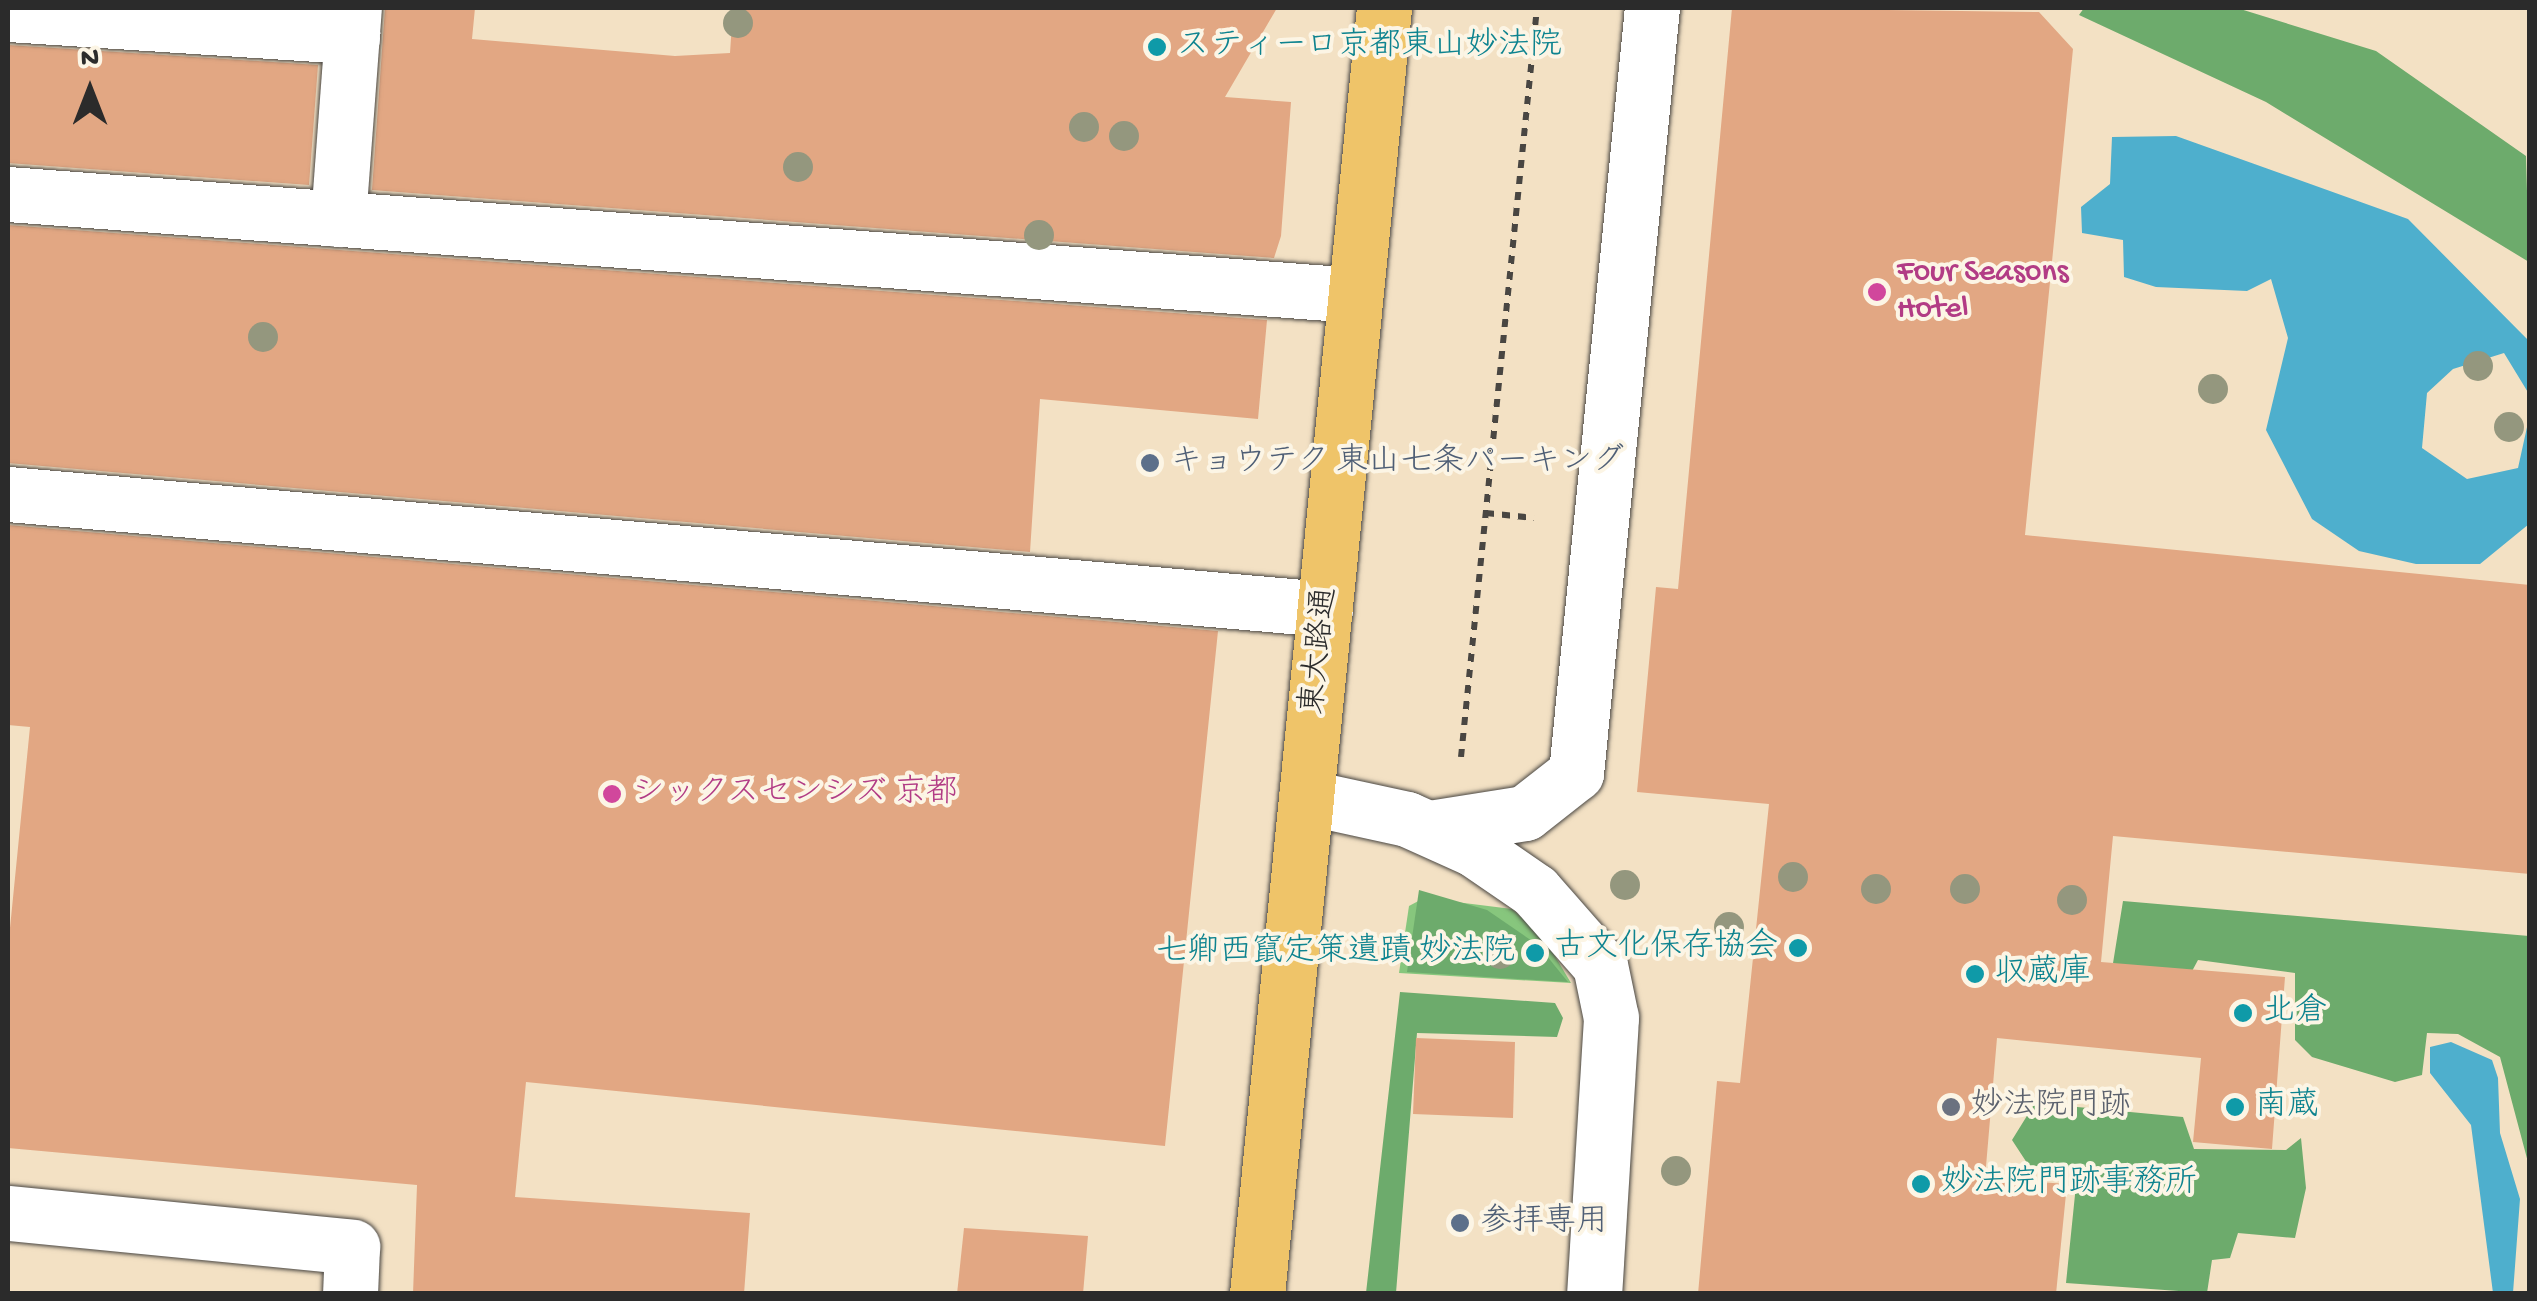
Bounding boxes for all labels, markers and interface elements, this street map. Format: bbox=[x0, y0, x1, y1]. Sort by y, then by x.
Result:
place label: スティーロ京都東山妙法院 bbox=[1177, 28, 1561, 66]
marker: スティーロ京都東山妙法院 bbox=[1146, 36, 1168, 58]
north arrow bbox=[40, 40, 140, 140]
text: N bbox=[81, 43, 99, 76]
place label: Four Seasons Hotel bbox=[1897, 255, 2068, 330]
marker: Four Seasons Hotel bbox=[1866, 281, 1888, 303]
place label: キョウテク 東山七条パーキング bbox=[1170, 444, 1626, 482]
marker: キョウテク 東山七条パーキング bbox=[1139, 452, 1161, 474]
street label: 東大路通 bbox=[1295, 585, 1347, 717]
place label: シックスセンシズ 京都 bbox=[632, 775, 960, 813]
marker: シックスセンシズ 京都 bbox=[601, 783, 623, 805]
place label: 古文化保存協会 bbox=[1554, 929, 1778, 967]
place label: 七卿西竄定策遺蹟 妙法院 bbox=[1155, 934, 1515, 972]
marker: 古文化保存協会 bbox=[1787, 937, 1809, 959]
marker: 七卿西竄定策遺蹟 妙法院 bbox=[1524, 942, 1546, 964]
place label: 収蔵庫 bbox=[1995, 955, 2091, 993]
marker: 収蔵庫 bbox=[1964, 963, 1986, 985]
place label: 北倉 bbox=[2263, 994, 2327, 1032]
marker: 北倉 bbox=[2232, 1002, 2254, 1024]
place label: 妙法院門跡 bbox=[1971, 1088, 2131, 1126]
place label: 南蔵 bbox=[2255, 1088, 2319, 1126]
marker: 妙法院門跡 bbox=[1940, 1096, 1962, 1118]
marker: 南蔵 bbox=[2224, 1096, 2246, 1118]
place label: 妙法院門跡事務所 bbox=[1941, 1165, 2197, 1203]
marker: 妙法院門跡事務所 bbox=[1910, 1173, 1932, 1195]
place label: 参拝専用 bbox=[1480, 1204, 1608, 1242]
marker: 参拝専用 bbox=[1449, 1212, 1471, 1234]

